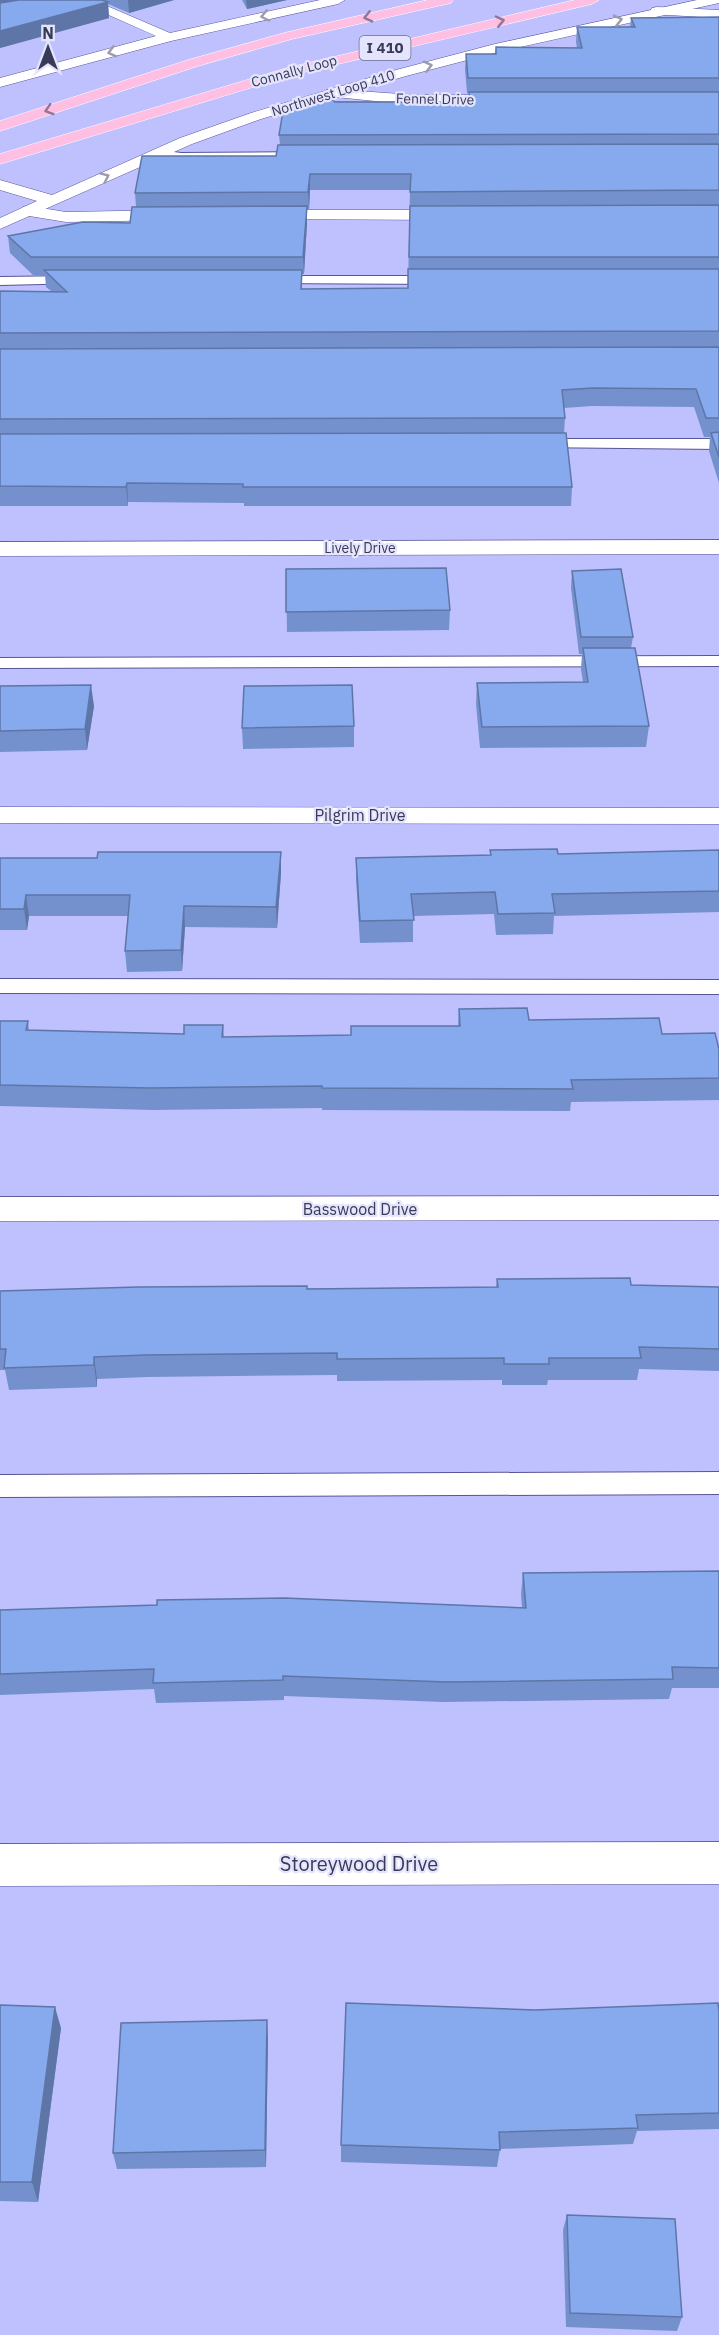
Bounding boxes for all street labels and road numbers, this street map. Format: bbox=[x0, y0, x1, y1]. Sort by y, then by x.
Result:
road number: I 410 bbox=[360, 36, 410, 60]
street label: Connally Loop bbox=[249, 51, 339, 91]
street label: Northwest Loop 410 bbox=[269, 66, 397, 120]
street label: Fennel Drive bbox=[396, 89, 475, 109]
street label: Lively Drive bbox=[324, 539, 396, 557]
street label: Pilgrim Drive bbox=[314, 805, 406, 825]
street label: Basswood Drive bbox=[303, 1199, 418, 1219]
street label: Storeywood Drive bbox=[280, 1850, 438, 1877]

